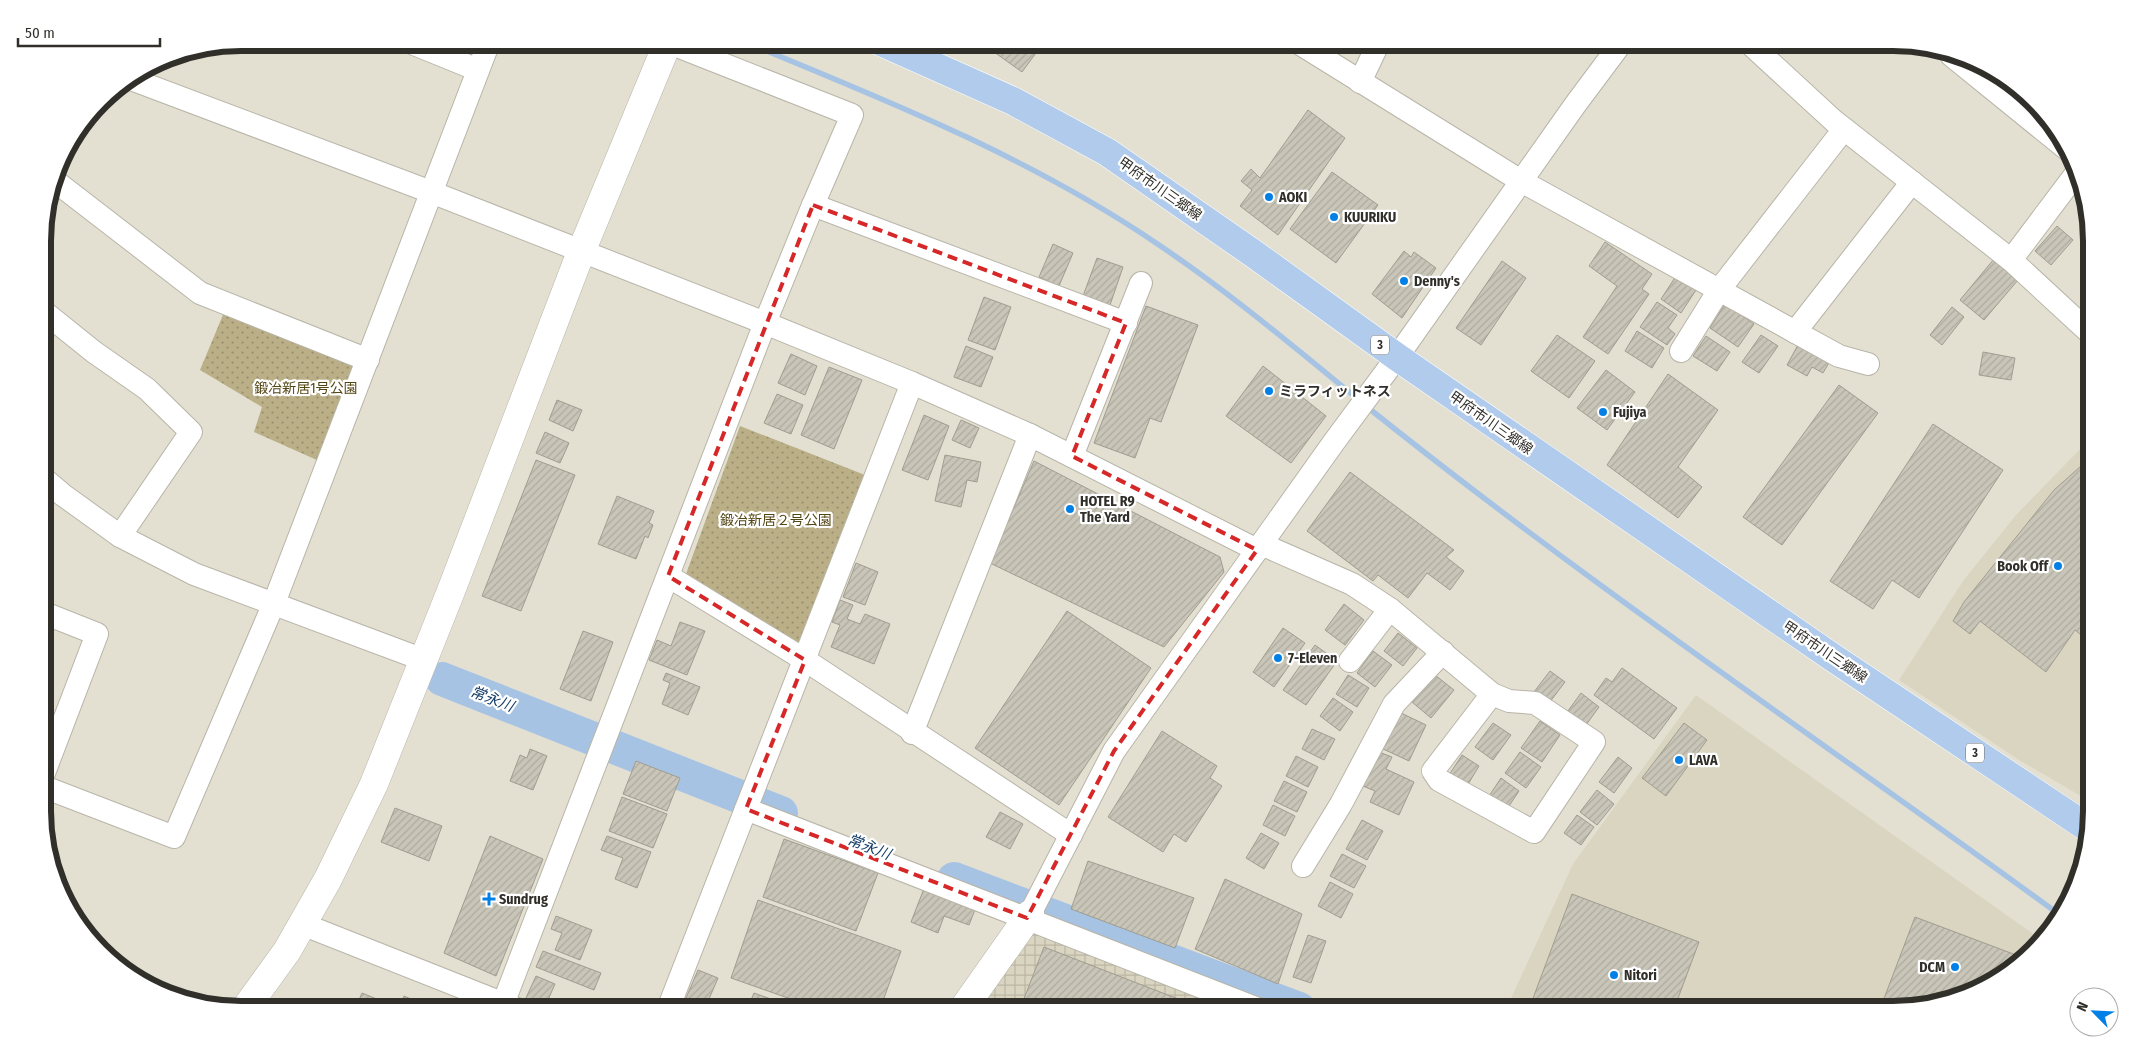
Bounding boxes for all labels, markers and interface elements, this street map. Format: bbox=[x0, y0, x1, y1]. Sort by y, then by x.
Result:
scale bar bbox=[18, 15, 160, 47]
text: 50 m bbox=[25, 24, 55, 42]
street label: 甲府市川三郷線 bbox=[1115, 154, 1205, 224]
place label: AOKI bbox=[1278, 189, 1307, 206]
marker: AOKI bbox=[1263, 191, 1275, 203]
place label: KUURIKU bbox=[1344, 209, 1396, 226]
marker: KUURIKU bbox=[1328, 211, 1340, 223]
place label: Denny's bbox=[1414, 273, 1460, 290]
marker: Denny's bbox=[1398, 275, 1410, 287]
road number: 3 bbox=[1371, 336, 1389, 354]
park label: 鍛冶新居1号公園 bbox=[254, 380, 358, 397]
place label: ミラフィットネス bbox=[1279, 383, 1391, 400]
marker: ミラフィットネス bbox=[1263, 385, 1275, 397]
street label: 甲府市川三郷線 bbox=[1446, 388, 1536, 458]
place label: Fujiya bbox=[1613, 404, 1647, 421]
marker: Fujiya bbox=[1597, 406, 1609, 418]
place label: HOTEL R9 The Yard bbox=[1080, 493, 1135, 526]
marker: HOTEL R9 The Yard bbox=[1064, 503, 1076, 515]
park label: 鍛冶新居２号公園 bbox=[720, 512, 832, 529]
place label: Book Off bbox=[1997, 558, 2049, 575]
marker: Book Off bbox=[2052, 560, 2064, 572]
street label: 甲府市川三郷線 bbox=[1780, 618, 1870, 686]
place label: 7-Eleven bbox=[1288, 650, 1337, 667]
marker: 7-Eleven bbox=[1272, 652, 1284, 664]
water label: 常永川 bbox=[468, 683, 518, 716]
road number: 3 bbox=[1966, 744, 1984, 762]
place label: LAVA bbox=[1689, 752, 1718, 769]
marker: LAVA bbox=[1673, 754, 1685, 766]
water label: 常永川 bbox=[845, 831, 895, 864]
place label: Sundrug bbox=[499, 891, 548, 908]
marker: Sundrug bbox=[483, 893, 495, 905]
place label: DCM bbox=[1919, 959, 1945, 976]
marker: DCM bbox=[1949, 961, 1961, 973]
place label: Nitori bbox=[1624, 967, 1657, 984]
marker: Nitori bbox=[1608, 969, 1620, 981]
north arrow bbox=[2069, 987, 2119, 1037]
text: N bbox=[2073, 1000, 2092, 1014]

